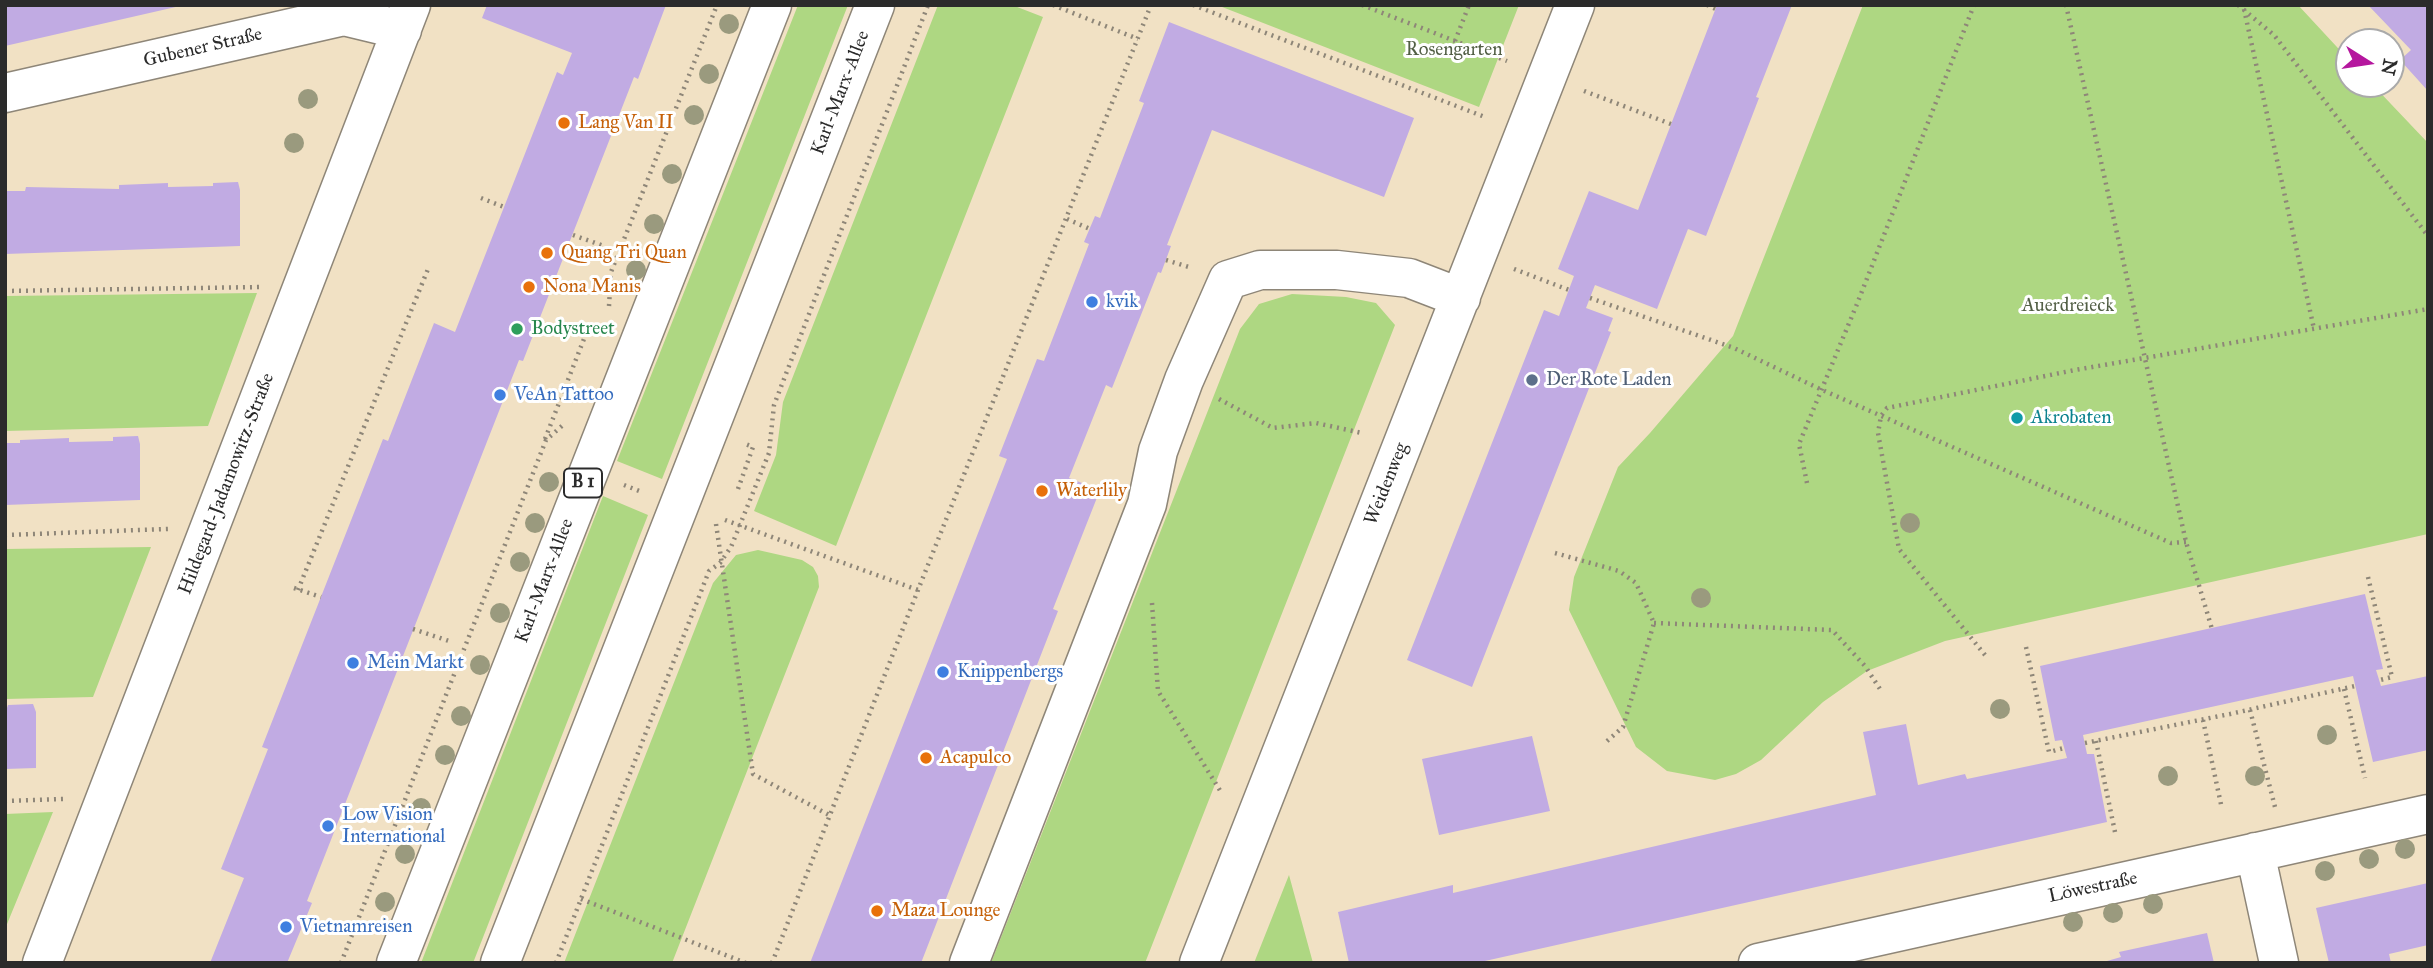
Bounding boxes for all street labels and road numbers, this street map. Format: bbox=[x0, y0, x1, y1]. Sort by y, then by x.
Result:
street label: Gubener Straße bbox=[141, 23, 265, 73]
street label: Karl-Marx-Allee bbox=[807, 28, 875, 158]
street label: Hildegard-Jadamowitz-Straße bbox=[174, 370, 280, 598]
street label: Weidenweg bbox=[1360, 439, 1414, 529]
road number: B 1 bbox=[564, 468, 602, 498]
street label: Karl-Marx-Allee bbox=[511, 516, 579, 646]
street label: Löwestraße bbox=[2046, 867, 2140, 909]

